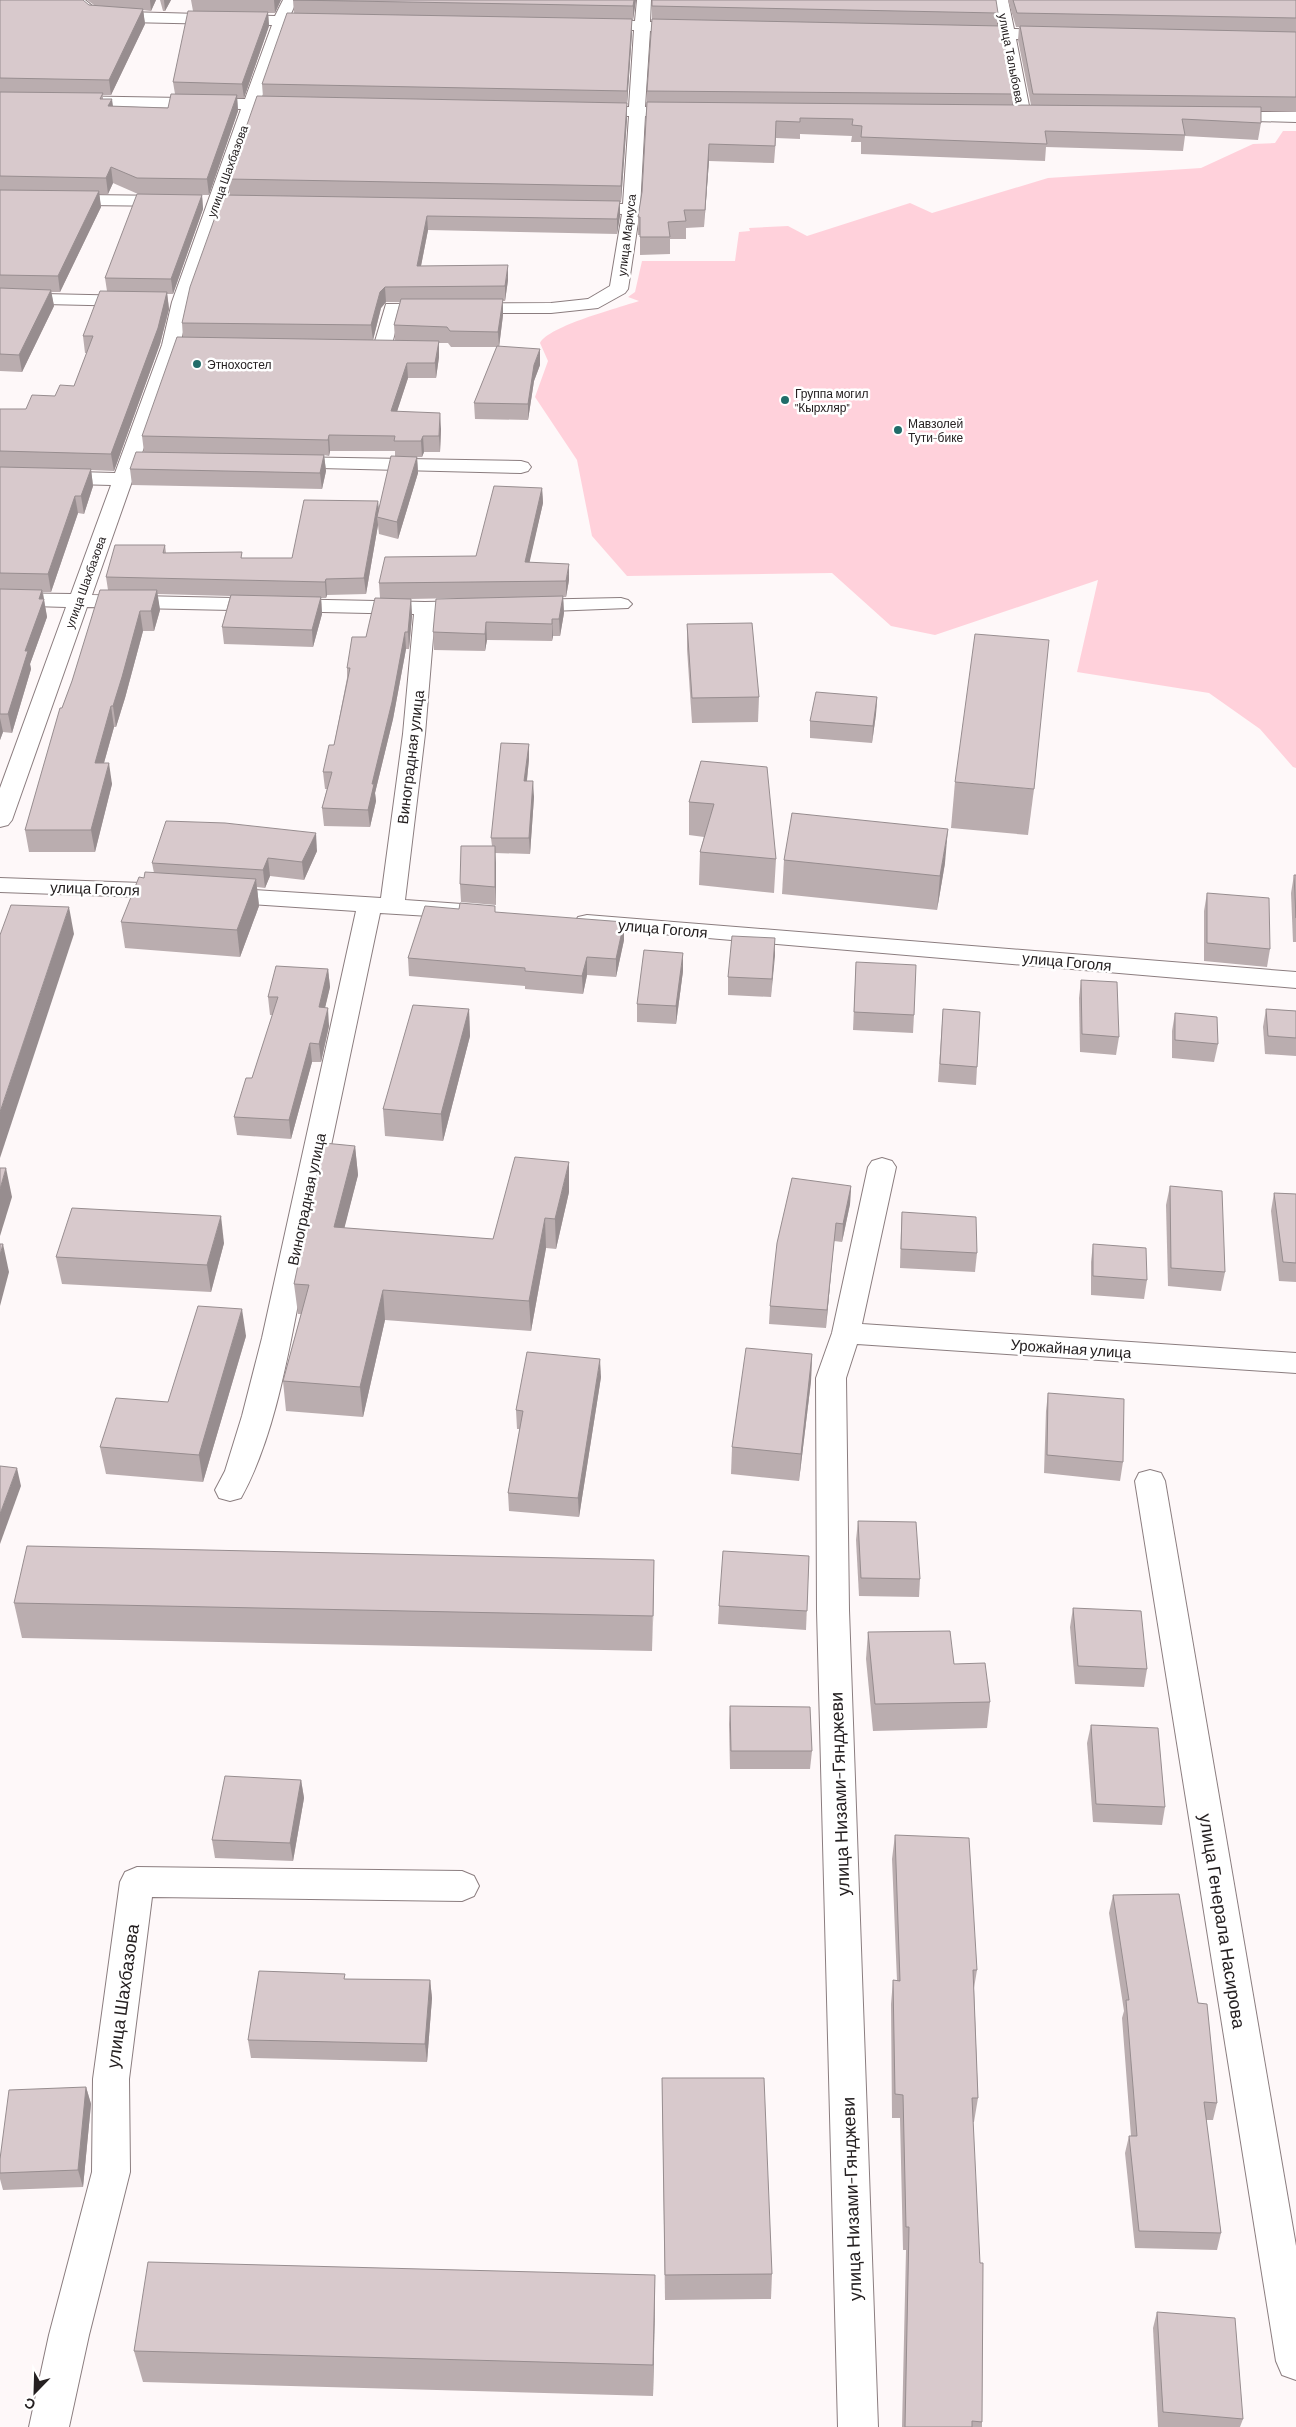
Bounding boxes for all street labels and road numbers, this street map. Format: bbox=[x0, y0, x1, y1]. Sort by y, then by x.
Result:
street label: улица Талыбова bbox=[995, 12, 1028, 104]
street label: улица Шахбазова bbox=[204, 123, 251, 219]
street label: улица Маркуса bbox=[614, 193, 639, 277]
street label: улица Шахбазова bbox=[62, 534, 109, 630]
street label: Виноградная улица bbox=[393, 688, 427, 825]
street label: улица Гоголя bbox=[50, 877, 140, 899]
street label: улица Гоголя bbox=[618, 915, 708, 941]
street label: улица Гоголя bbox=[1022, 948, 1112, 974]
street label: Виноградная улица bbox=[283, 1131, 329, 1267]
street label: Урожайная улица bbox=[1010, 1335, 1133, 1361]
street label: улица Низами-Гянджеви bbox=[824, 1692, 854, 1896]
street label: улица Генерала Насирова bbox=[1195, 1812, 1251, 2031]
street label: улица Шахбазова bbox=[101, 1921, 143, 2070]
street label: улица Низами-Гянджеви bbox=[836, 2097, 866, 2301]

